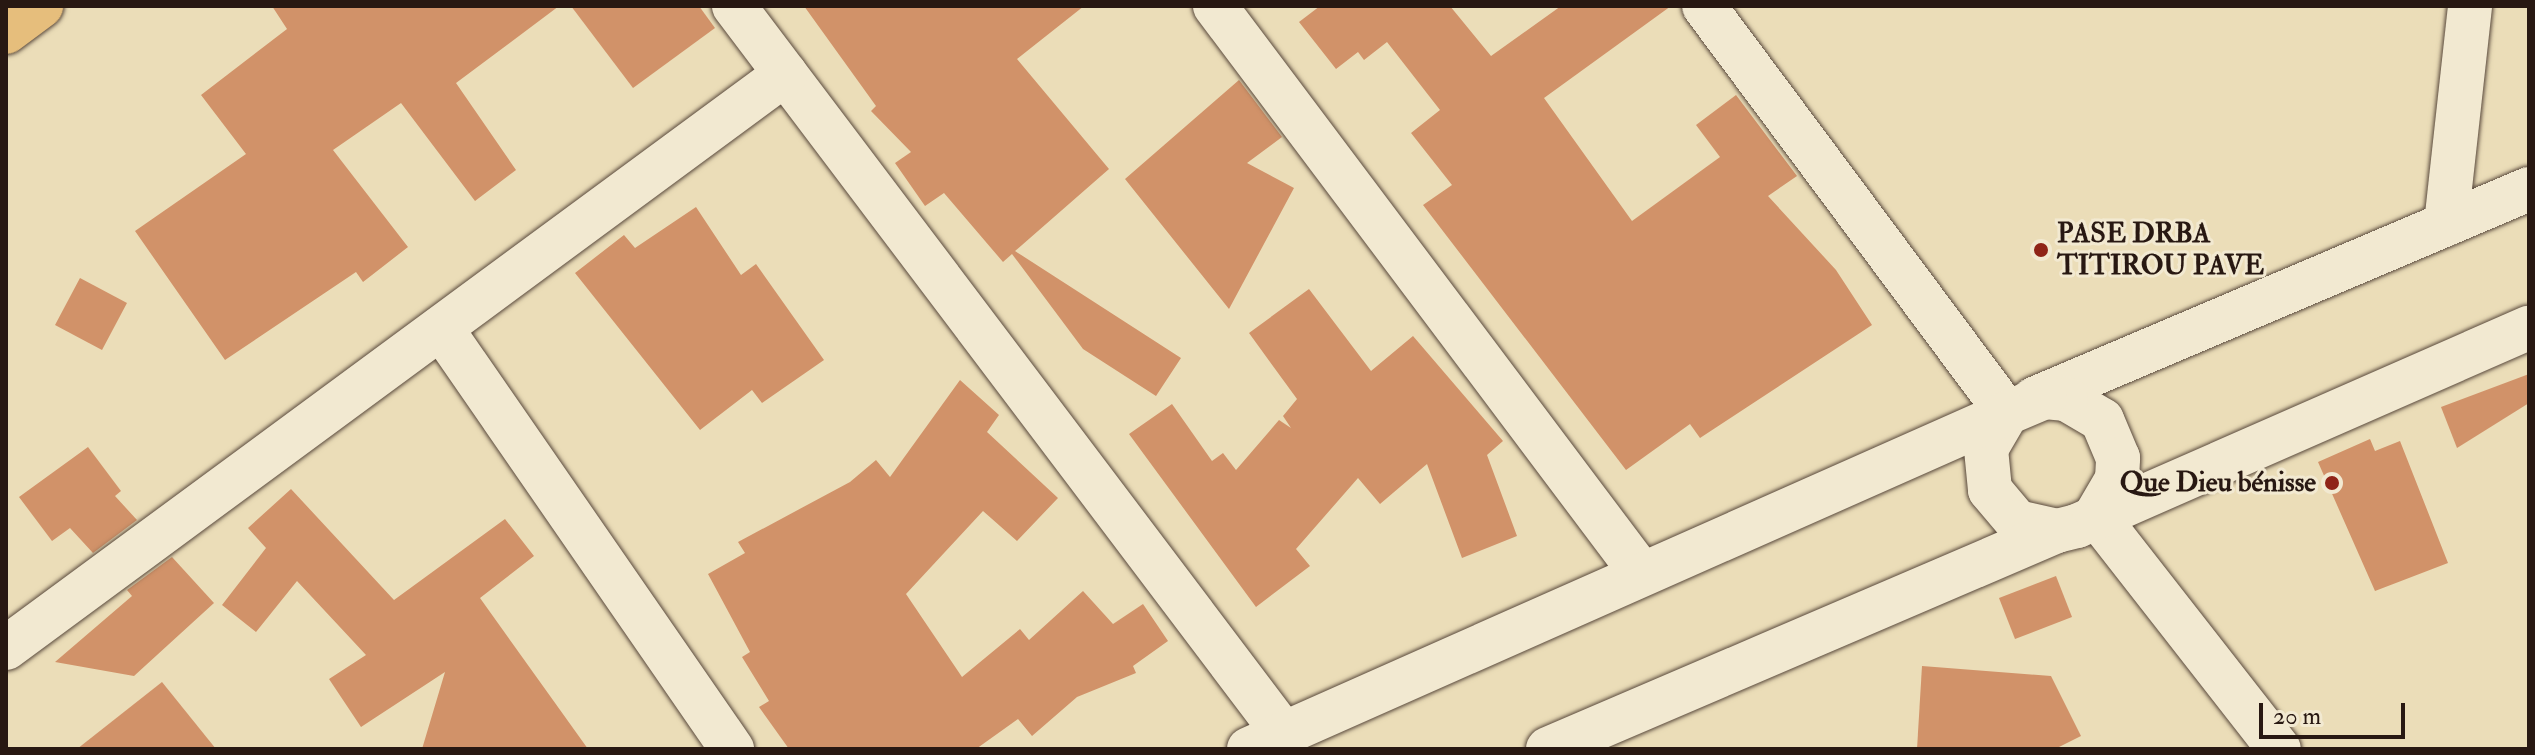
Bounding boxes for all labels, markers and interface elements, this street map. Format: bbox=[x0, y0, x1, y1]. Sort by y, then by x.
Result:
place label: PASE DRBA TITIROU PAVE bbox=[2057, 217, 2264, 283]
marker: PASE DRBA TITIROU PAVE bbox=[2032, 241, 2050, 259]
place label: Que Dieu bénisse bbox=[2120, 466, 2316, 500]
marker: Que Dieu bénisse bbox=[2323, 474, 2341, 492]
scale bar bbox=[2263, 687, 2409, 737]
text: 20 m bbox=[2273, 701, 2321, 732]

